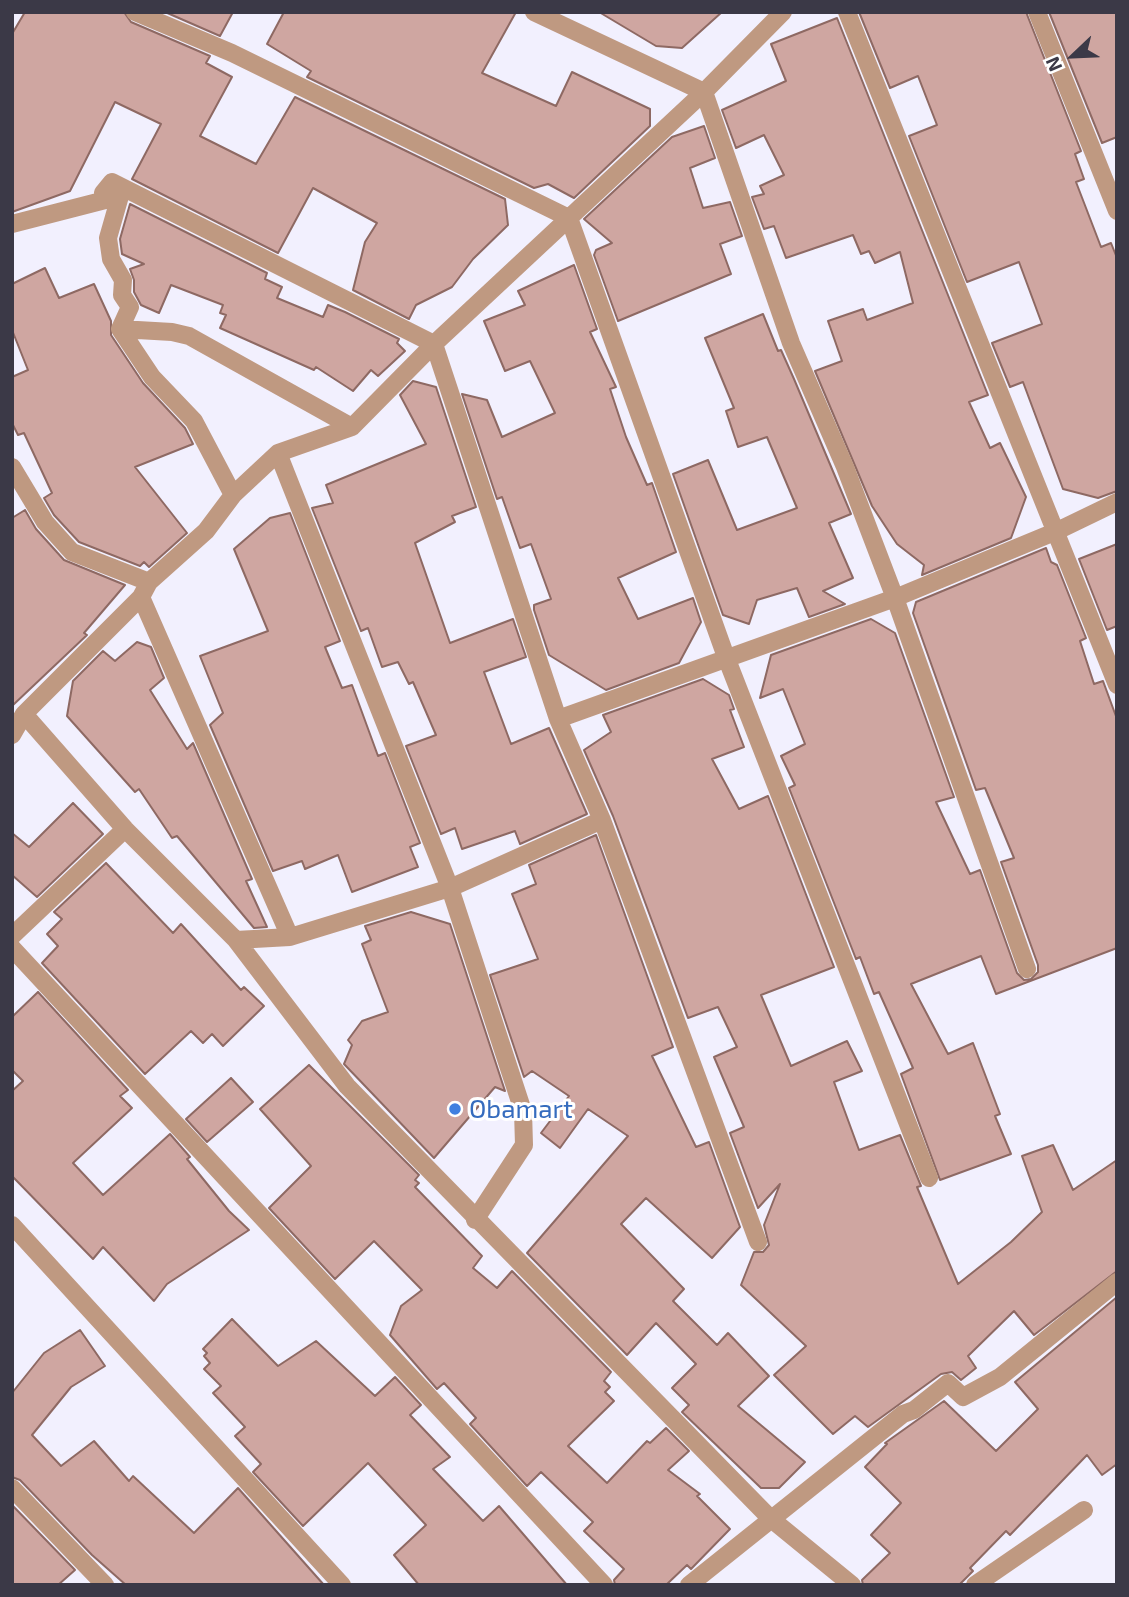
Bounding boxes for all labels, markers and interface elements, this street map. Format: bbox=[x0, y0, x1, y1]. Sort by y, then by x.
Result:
north arrow bbox=[1038, 21, 1108, 91]
text: N bbox=[1040, 54, 1066, 75]
place label: Obamart bbox=[469, 1093, 573, 1125]
marker: Obamart bbox=[447, 1101, 463, 1117]

